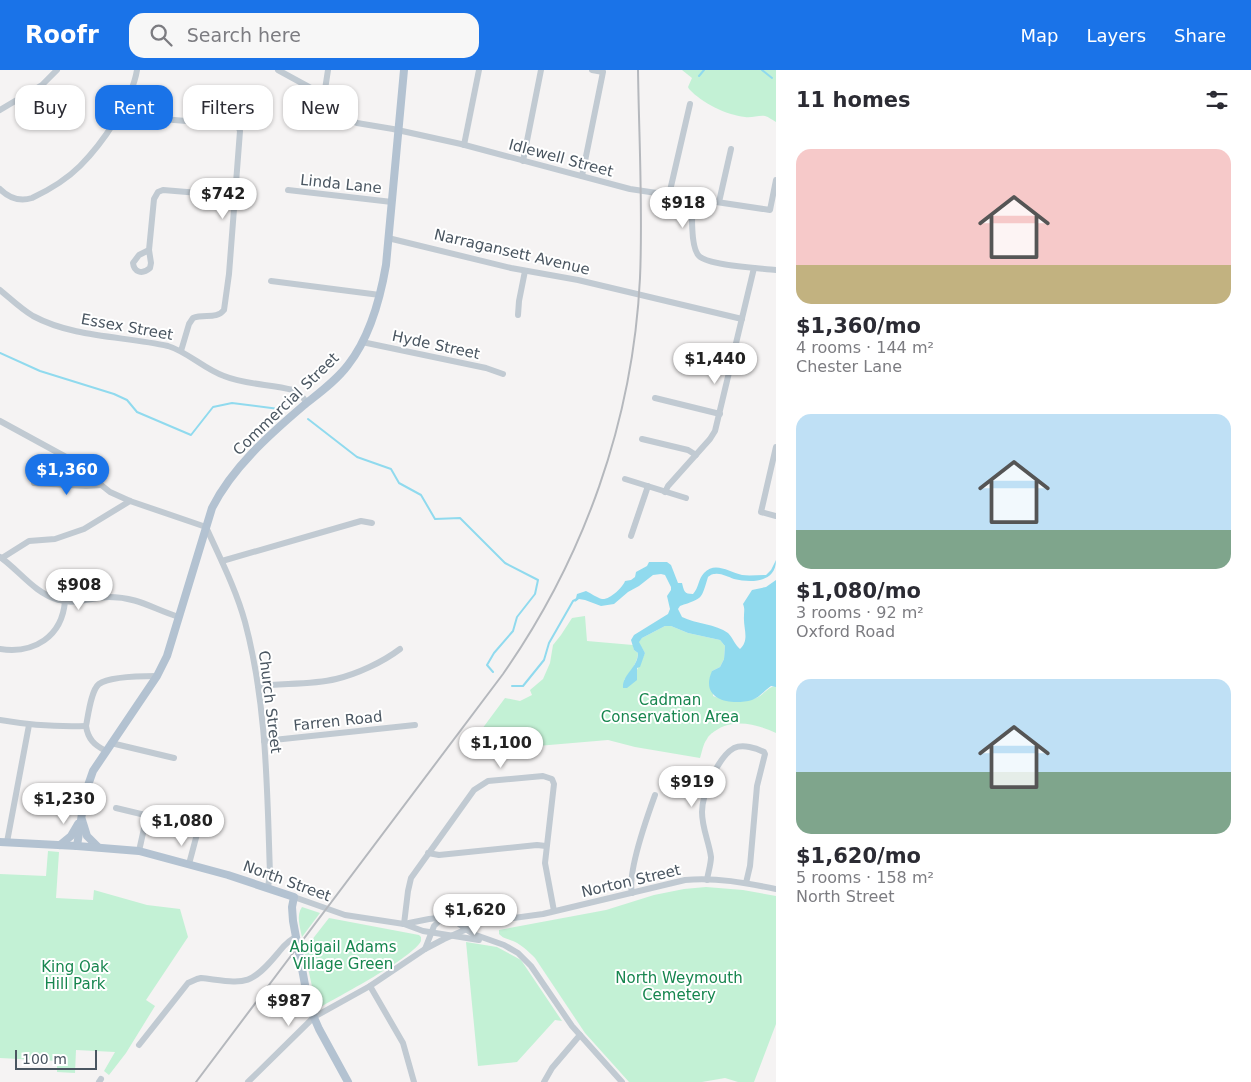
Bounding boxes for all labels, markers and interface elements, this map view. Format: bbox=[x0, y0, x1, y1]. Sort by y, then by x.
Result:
search box bbox=[129, 13, 479, 58]
text: Roofr bbox=[25, 21, 99, 49]
icon: search bbox=[147, 21, 175, 49]
text: Search here bbox=[187, 24, 301, 46]
text: Map bbox=[1020, 25, 1058, 46]
text: Layers bbox=[1086, 25, 1146, 46]
text: Share bbox=[1174, 25, 1226, 46]
chip: Buy bbox=[15, 85, 85, 130]
chip: Rent bbox=[95, 85, 173, 130]
chip: Filters bbox=[183, 85, 273, 130]
chip: New bbox=[283, 85, 358, 130]
icon: filters bbox=[1203, 86, 1231, 114]
text: 11 homes bbox=[796, 88, 911, 112]
street label: Idlewell Street bbox=[507, 135, 615, 181]
street label: Linda Lane bbox=[299, 171, 383, 197]
pin: $742 bbox=[193, 178, 253, 220]
icon: home bbox=[969, 182, 1059, 272]
text: $742 bbox=[201, 184, 245, 203]
pin: $918 bbox=[653, 186, 713, 229]
text: $918 bbox=[661, 193, 705, 212]
street label: Narragansett Avenue bbox=[432, 225, 592, 279]
street label: Essex Street bbox=[79, 310, 175, 344]
text: $1,360/mo bbox=[796, 314, 921, 338]
street label: Hyde Street bbox=[390, 327, 482, 363]
text: 4 rooms · 144 m² bbox=[796, 338, 934, 357]
pin: $1,440 bbox=[674, 342, 756, 385]
street label: Commercial Street bbox=[229, 349, 343, 459]
text: $1,440 bbox=[684, 349, 746, 368]
text: Chester Lane bbox=[796, 357, 902, 376]
icon: home bbox=[969, 447, 1059, 537]
pin: $1,360 bbox=[26, 454, 108, 496]
text: $1,360 bbox=[36, 460, 98, 479]
pin: $908 bbox=[49, 568, 109, 611]
text: $908 bbox=[57, 575, 101, 594]
text: $1,080/mo bbox=[796, 579, 921, 603]
text: 3 rooms · 92 m² bbox=[796, 603, 924, 622]
text: Oxford Road bbox=[796, 622, 895, 641]
street label: Church Street bbox=[255, 650, 285, 755]
park label: Cadman Conservation Area bbox=[601, 691, 739, 726]
street label: Farren Road bbox=[293, 707, 383, 735]
icon: home bbox=[969, 712, 1059, 802]
pin: $1,100 bbox=[460, 726, 542, 769]
text: $1,100 bbox=[470, 733, 532, 752]
pin: $919 bbox=[662, 766, 722, 808]
text: $919 bbox=[670, 772, 714, 791]
pin: $1,230 bbox=[23, 782, 105, 825]
text: $1,230 bbox=[33, 789, 95, 808]
pin: $1,080 bbox=[141, 804, 223, 847]
text: $1,080 bbox=[151, 811, 213, 830]
text: $1,620/mo bbox=[796, 844, 921, 868]
street label: North Street bbox=[241, 857, 334, 905]
street label: Norton Street bbox=[580, 861, 683, 901]
text: 5 rooms · 158 m² bbox=[796, 868, 934, 887]
text: North Street bbox=[796, 887, 894, 906]
pin: $1,620 bbox=[434, 894, 516, 936]
text: $1,620 bbox=[444, 900, 506, 919]
park label: Abigail Adams Village Green bbox=[290, 938, 397, 973]
park label: King Oak Hill Park bbox=[41, 958, 109, 993]
park label: North Weymouth Cemetery bbox=[615, 969, 743, 1004]
pin: $987 bbox=[259, 984, 319, 1027]
text: $987 bbox=[267, 991, 311, 1010]
scale bar bbox=[15, 1047, 98, 1070]
text: 100 m bbox=[22, 1051, 67, 1067]

